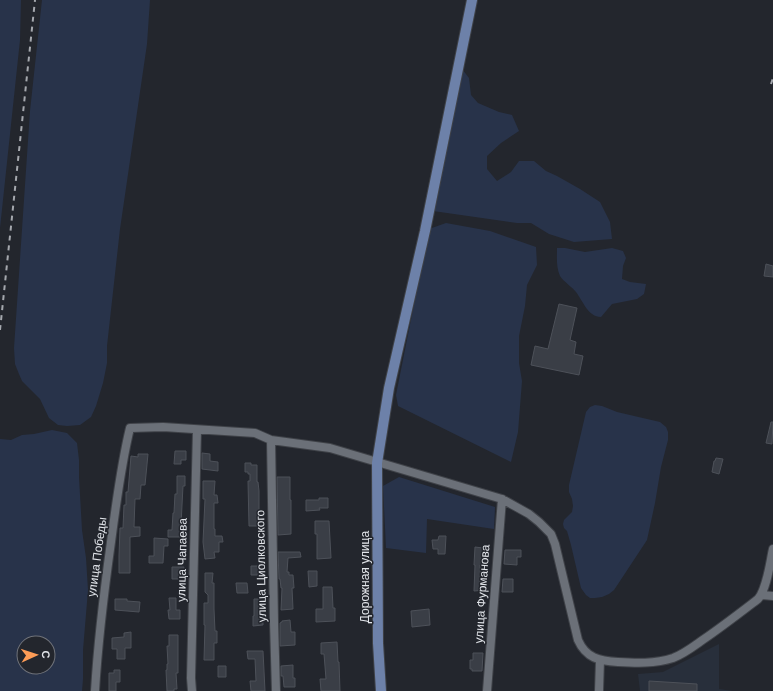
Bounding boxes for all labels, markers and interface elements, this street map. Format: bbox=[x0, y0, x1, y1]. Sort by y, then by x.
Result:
street label: улица Циолковского bbox=[253, 509, 269, 622]
street label: улица Победы bbox=[84, 516, 110, 598]
street label: улица Чапаева bbox=[174, 518, 190, 602]
street label: Дорожная улица bbox=[358, 531, 372, 623]
street label: улица Фурманова bbox=[472, 544, 492, 644]
north arrow bbox=[16, 635, 56, 675]
text: С bbox=[40, 650, 52, 659]

